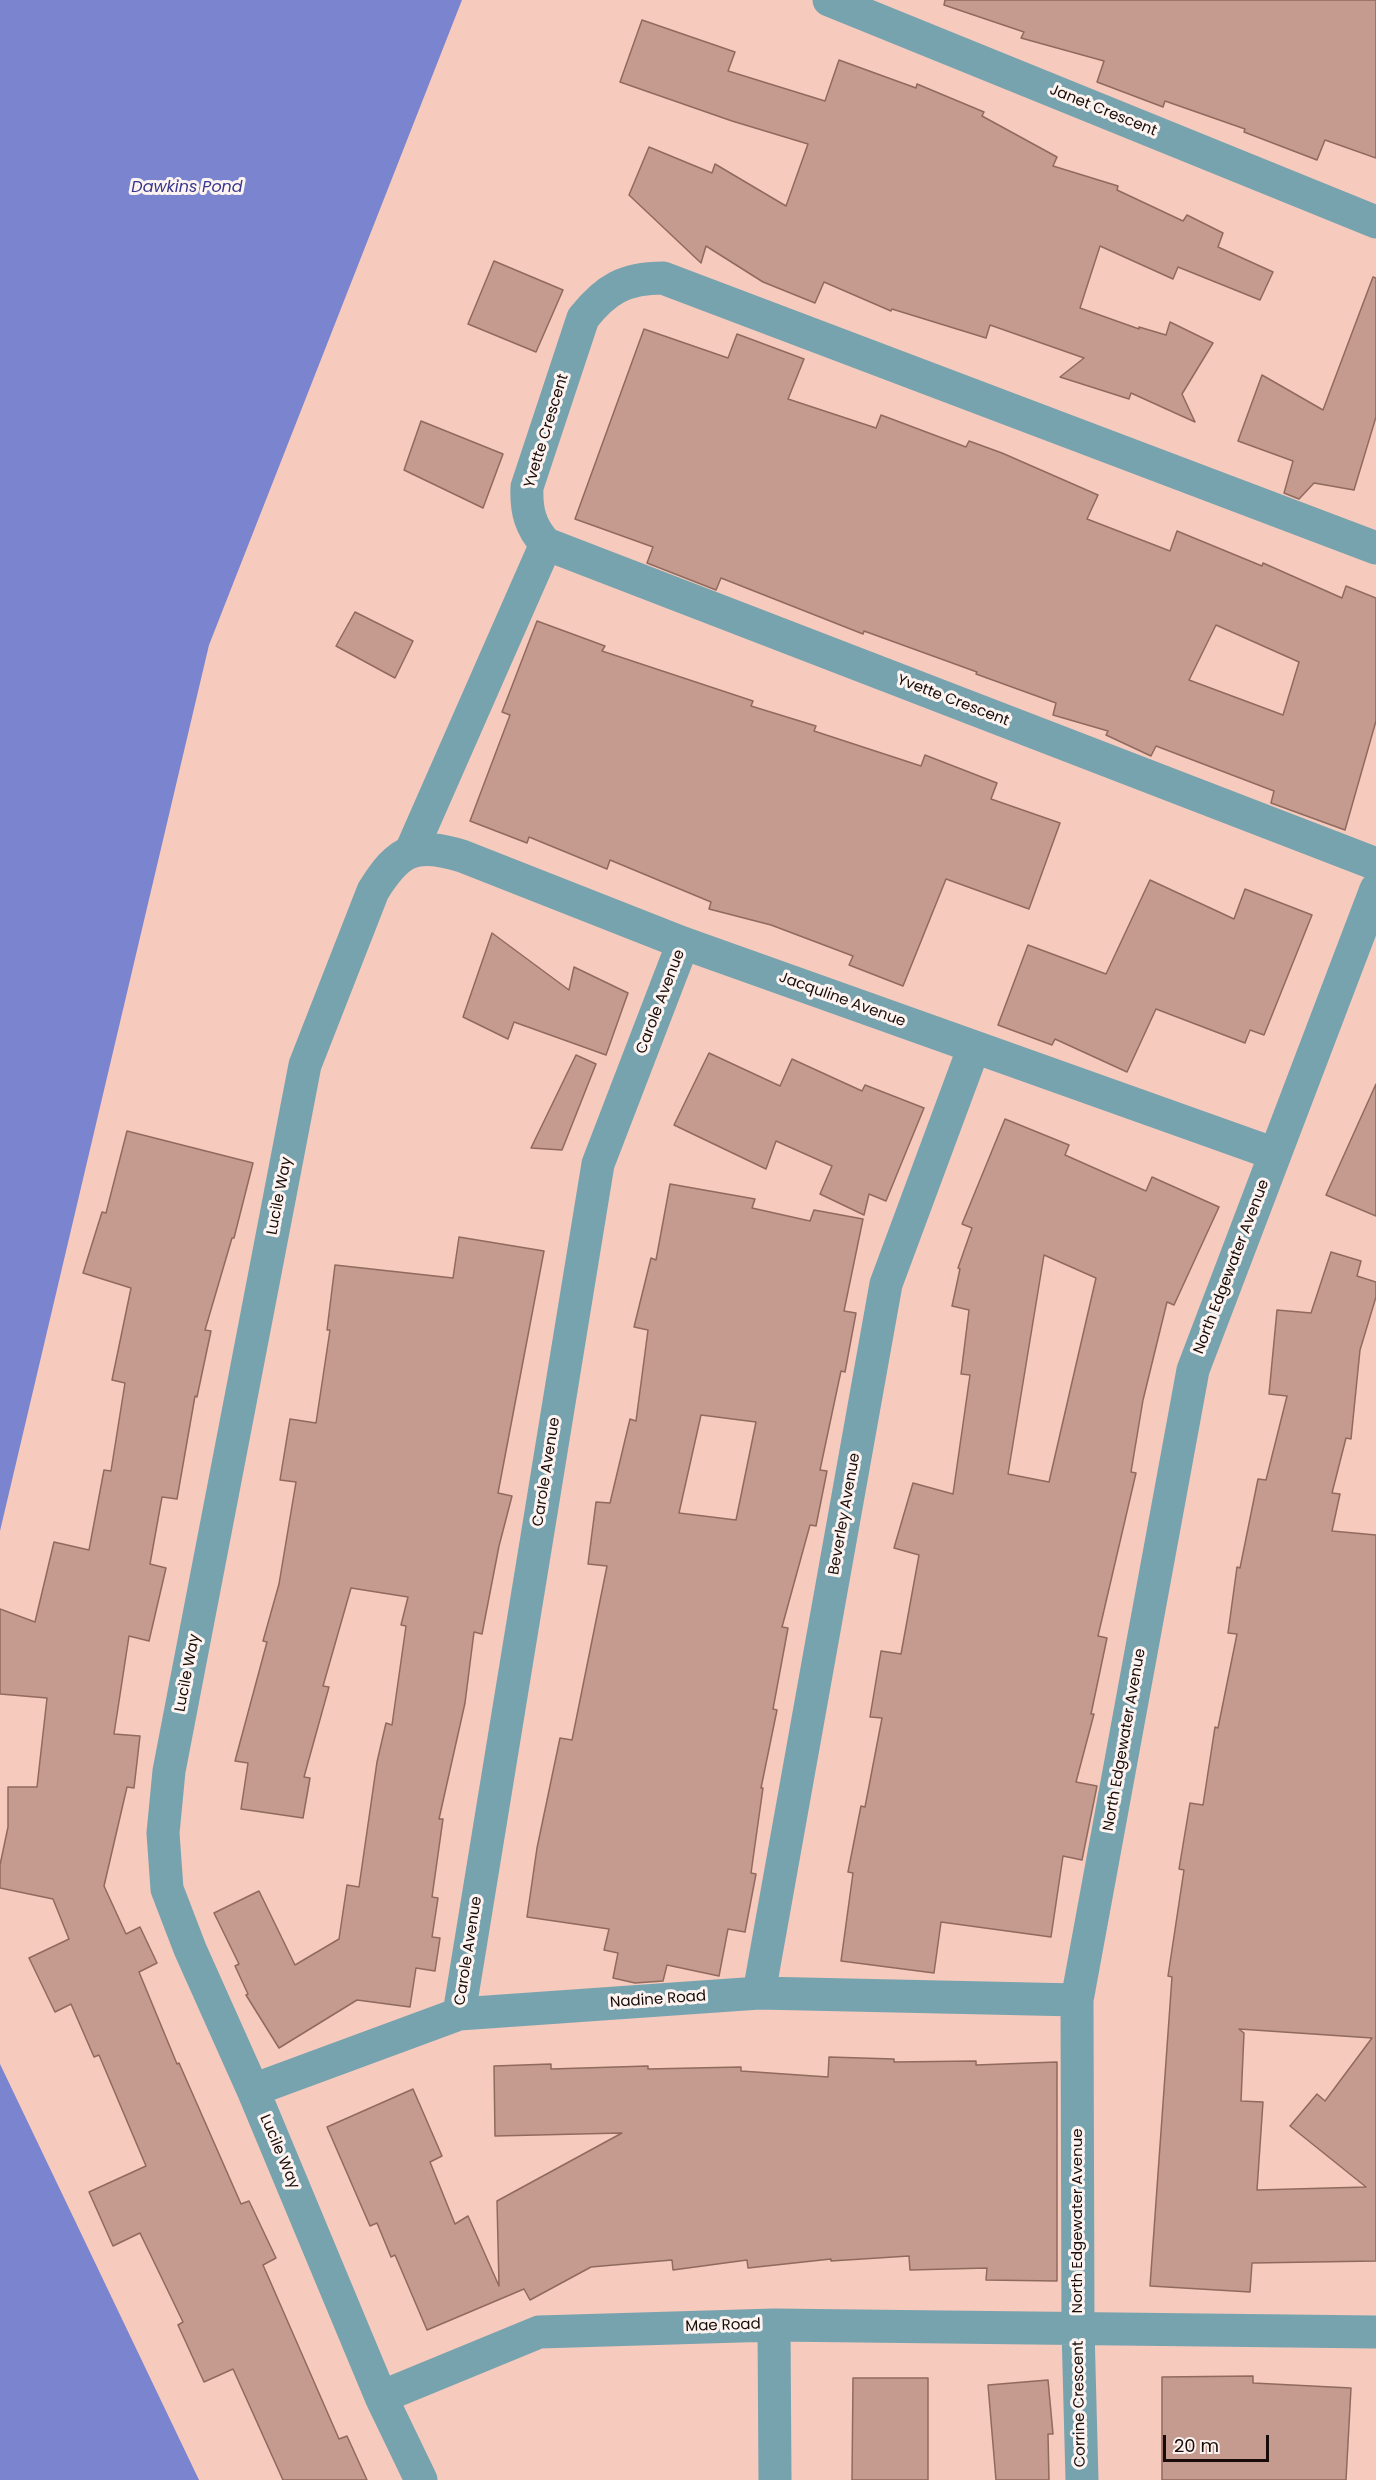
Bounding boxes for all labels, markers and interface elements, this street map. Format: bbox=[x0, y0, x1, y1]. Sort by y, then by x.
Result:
street label: Janet Crescent bbox=[1047, 81, 1159, 141]
water label: Dawkins Pond bbox=[131, 178, 243, 198]
street label: Yvette Crescent bbox=[521, 372, 573, 490]
street label: Yvette Crescent bbox=[894, 671, 1012, 731]
street label: Carole Avenue bbox=[633, 947, 689, 1057]
street label: Jacquline Avenue bbox=[776, 969, 908, 1031]
street label: Lucile Way bbox=[264, 1155, 296, 1237]
street label: North Edgewater Avenue bbox=[1190, 1177, 1274, 1357]
street label: Carole Avenue bbox=[529, 1416, 565, 1528]
street label: Beverley Avenue bbox=[825, 1452, 865, 1576]
street label: Lucile Way bbox=[172, 1632, 204, 1714]
street label: North Edgewater Avenue bbox=[1100, 1647, 1150, 1833]
street label: Carole Avenue bbox=[451, 1895, 487, 2007]
street label: Nadine Road bbox=[609, 1988, 707, 2012]
street label: Lucile Way bbox=[255, 2112, 303, 2192]
street label: North Edgewater Avenue bbox=[1069, 2128, 1087, 2314]
street label: Mae Road bbox=[685, 2316, 761, 2336]
street label: Corrine Crescent bbox=[1070, 2340, 1090, 2468]
scale bar bbox=[1166, 2423, 1272, 2461]
text: 20 m bbox=[1174, 2433, 1219, 2458]

